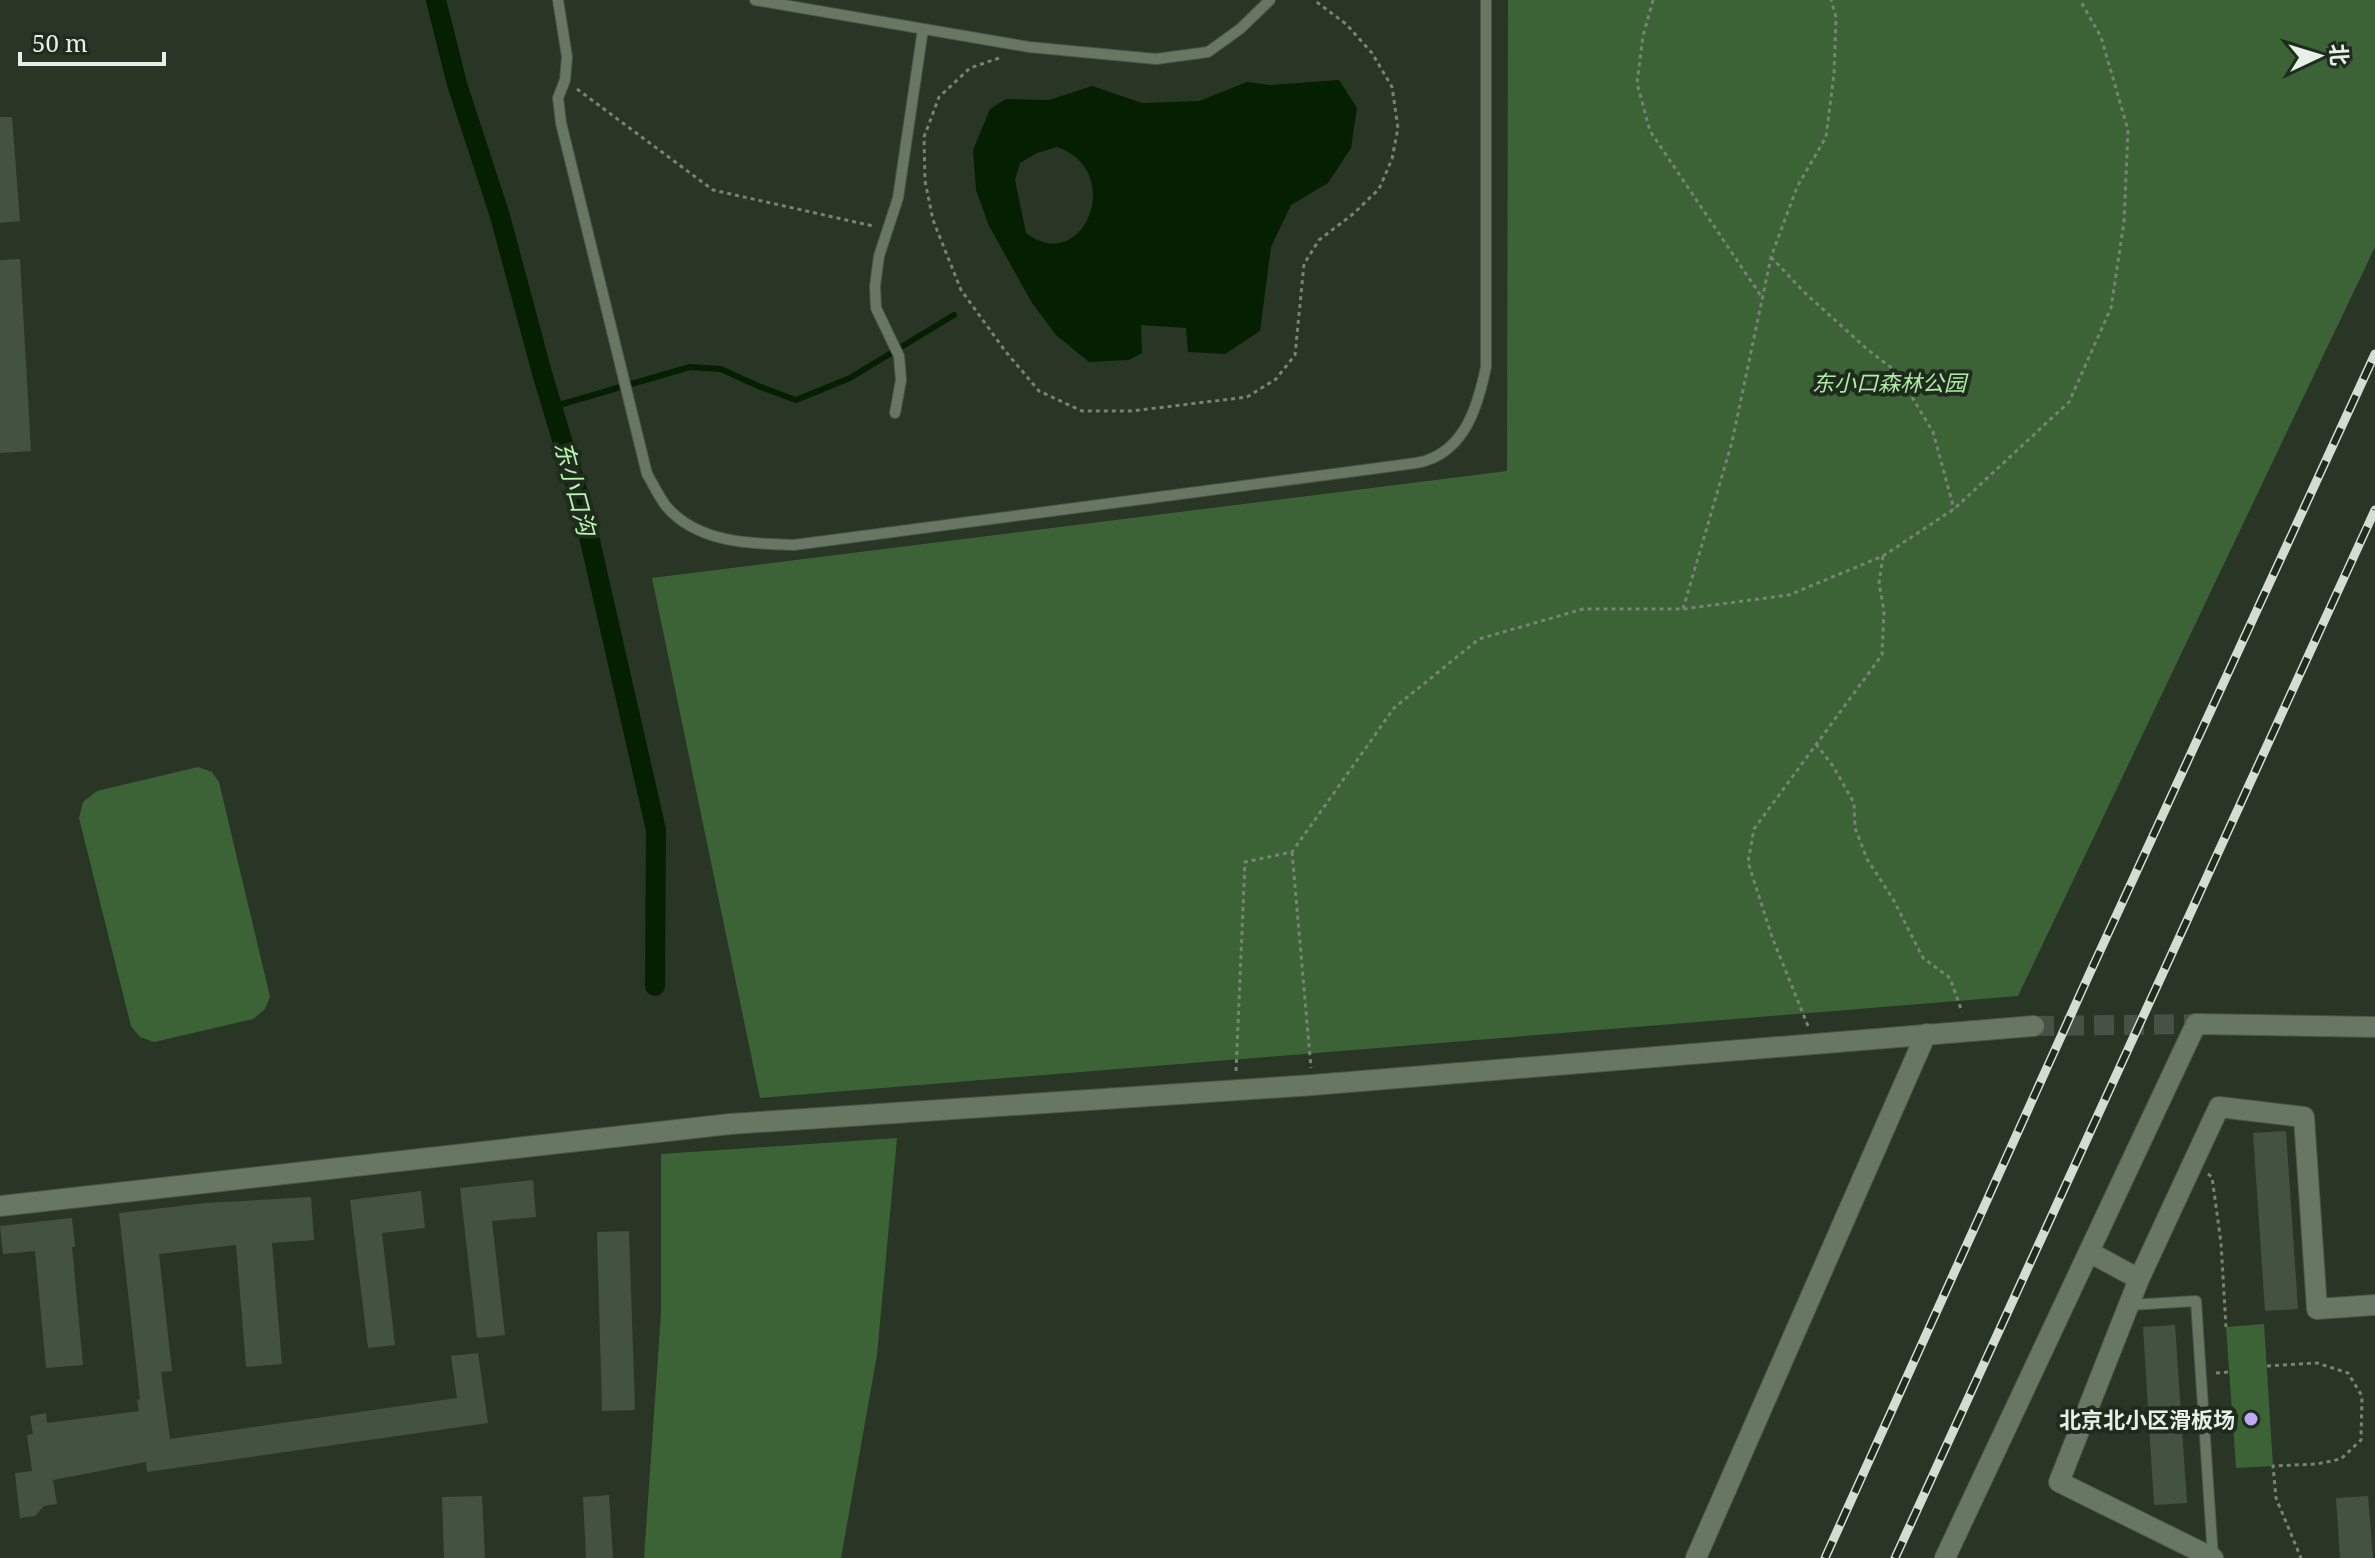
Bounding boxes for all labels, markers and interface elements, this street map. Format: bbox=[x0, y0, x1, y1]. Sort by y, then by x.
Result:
scale bar bbox=[20, 16, 164, 66]
north arrow bbox=[2279, 16, 2359, 96]
text: 50 m bbox=[32, 26, 88, 59]
text: 北 bbox=[2324, 43, 2356, 67]
park label: 东小口森林公园 bbox=[1812, 367, 1969, 397]
water label: 东小口沟 bbox=[548, 437, 605, 542]
place label: 北京北小区滑板场 bbox=[2059, 1404, 2235, 1434]
marker: 北京北小区滑板场 bbox=[2242, 1410, 2260, 1428]

